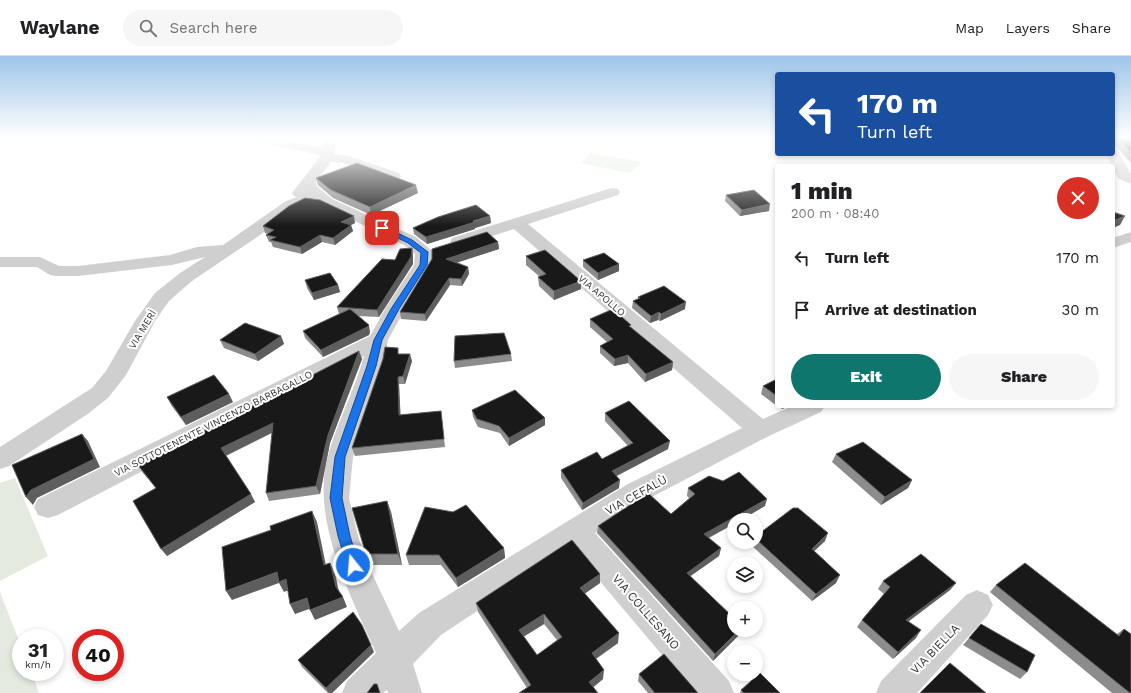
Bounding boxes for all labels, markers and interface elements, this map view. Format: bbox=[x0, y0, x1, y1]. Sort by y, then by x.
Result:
search box bbox=[123, 10, 403, 46]
text: Waylane bbox=[20, 16, 99, 39]
icon: search bbox=[137, 17, 159, 39]
text: Search here bbox=[169, 19, 257, 37]
text: Map bbox=[955, 20, 984, 36]
text: Layers bbox=[1006, 20, 1050, 36]
text: Share bbox=[1072, 20, 1111, 36]
text: 170 m bbox=[857, 87, 938, 120]
icon: left bbox=[791, 88, 843, 140]
text: Turn left bbox=[857, 121, 932, 142]
text: 1 min bbox=[791, 177, 853, 205]
button: close bbox=[1057, 177, 1099, 219]
text: 200 m · 08:40 bbox=[791, 206, 879, 221]
pin bbox=[365, 211, 399, 245]
icon: arrive bbox=[371, 217, 393, 239]
icon: left bbox=[791, 247, 813, 269]
text: Turn left bbox=[825, 249, 889, 267]
text: 170 m bbox=[1056, 249, 1099, 267]
street label: VIA APOLLO bbox=[576, 273, 627, 318]
icon: arrive bbox=[791, 299, 813, 321]
text: Arrive at destination bbox=[825, 301, 977, 319]
text: 30 m bbox=[1062, 301, 1099, 319]
street label: VIA MERÌ bbox=[126, 308, 158, 351]
button: Exit bbox=[791, 354, 941, 400]
button: Share bbox=[949, 354, 1099, 400]
street label: VIA SOTTOTENENTE VINCENZO BARBAGALLO bbox=[112, 368, 314, 478]
street label: VIA CEFALÙ bbox=[603, 472, 669, 518]
map controls bbox=[727, 513, 763, 681]
button: search bbox=[727, 513, 763, 549]
position arrow bbox=[332, 544, 374, 586]
button: layers bbox=[727, 557, 763, 593]
street label: VIA COLLESANO bbox=[609, 571, 683, 653]
button: + bbox=[727, 601, 763, 637]
street label: VIA BIELLA bbox=[908, 621, 962, 677]
speed limit sign: 40 bbox=[72, 629, 124, 681]
text: 31 bbox=[28, 638, 48, 662]
button: − bbox=[727, 645, 763, 681]
text: km/h bbox=[25, 659, 51, 670]

